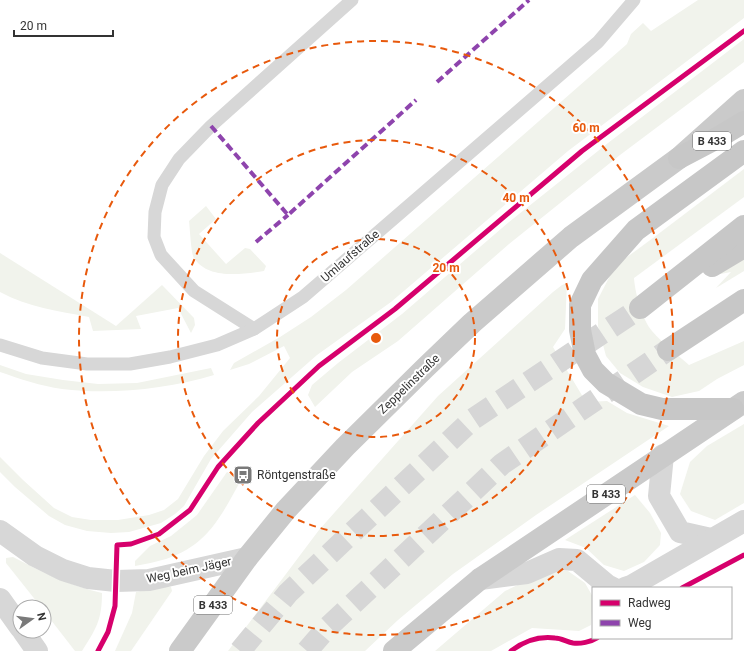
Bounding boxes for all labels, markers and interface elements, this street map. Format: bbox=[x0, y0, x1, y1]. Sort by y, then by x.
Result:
scale bar bbox=[14, 12, 113, 38]
text: 20 m bbox=[20, 19, 47, 33]
text: 60 m bbox=[572, 121, 600, 135]
road number: B 433 bbox=[693, 132, 731, 150]
text: 40 m bbox=[502, 191, 530, 205]
street label: Umlaufstraße bbox=[318, 227, 382, 285]
text: 20 m bbox=[432, 261, 460, 275]
centre of rings bbox=[369, 331, 383, 345]
street label: Zeppelinstraße bbox=[375, 351, 443, 417]
bus stop icon: Röntgenstraße bbox=[232, 464, 254, 486]
place label: Röntgenstraße bbox=[257, 468, 336, 482]
road number: B 433 bbox=[587, 485, 625, 503]
street label: Weg beim Jäger bbox=[145, 554, 233, 586]
legend bbox=[592, 587, 732, 639]
road number: B 433 bbox=[194, 596, 232, 614]
text: Radweg bbox=[628, 596, 671, 610]
north arrow bbox=[12, 599, 52, 639]
text: N bbox=[34, 611, 49, 622]
text: Weg bbox=[628, 616, 652, 630]

